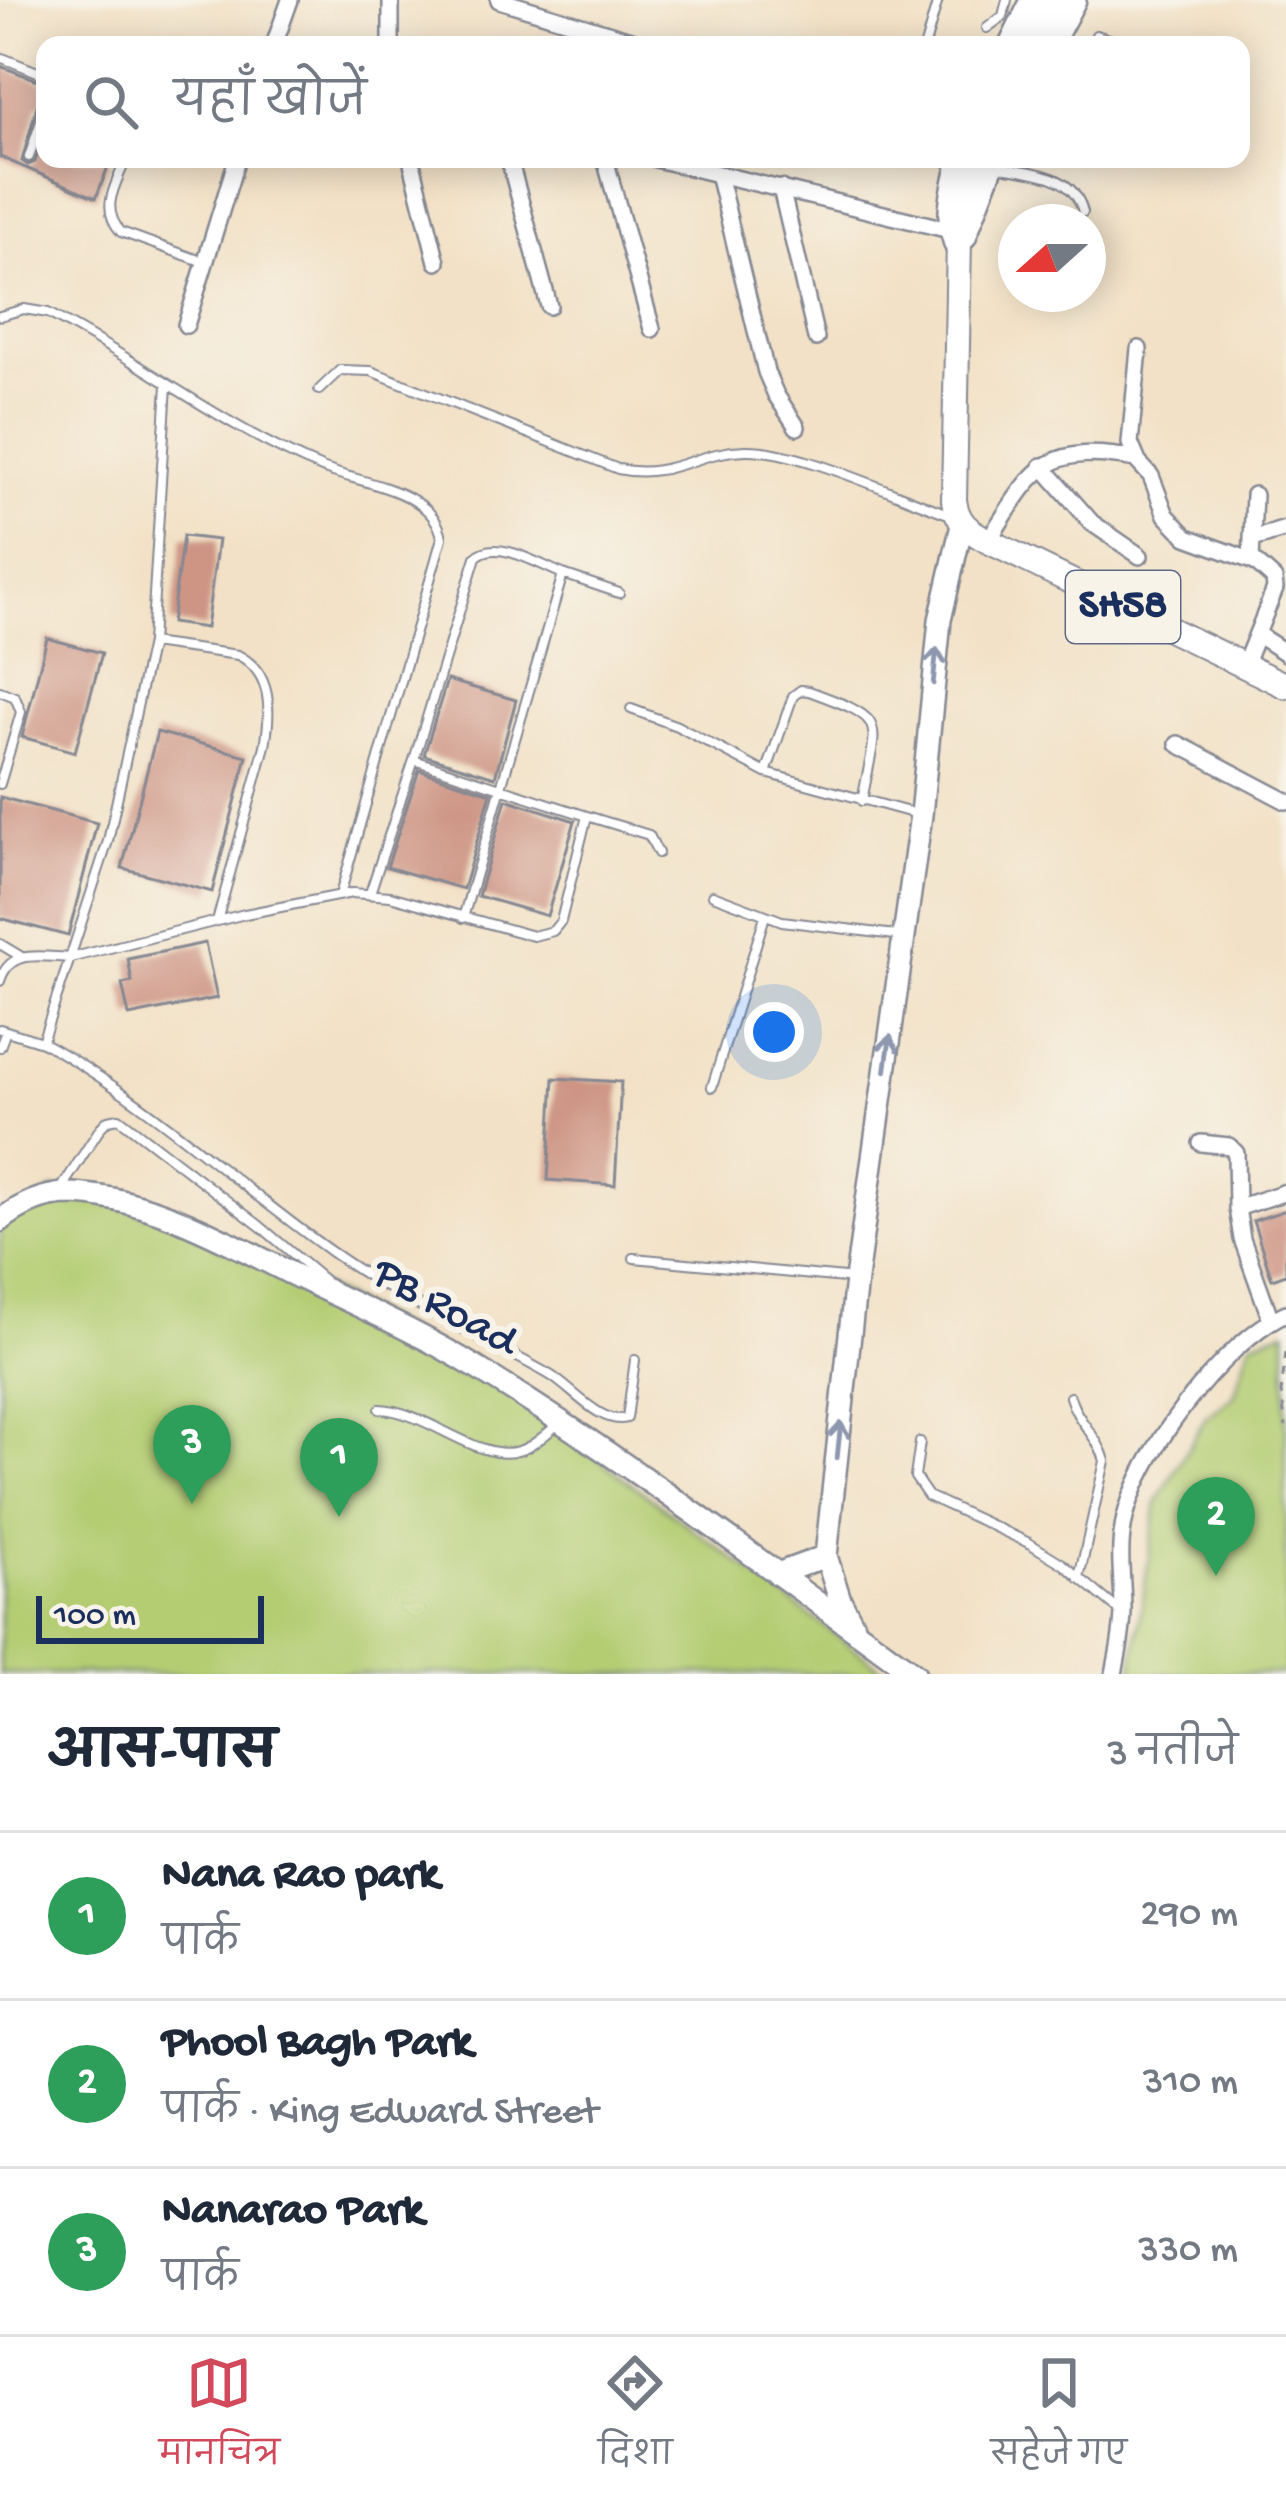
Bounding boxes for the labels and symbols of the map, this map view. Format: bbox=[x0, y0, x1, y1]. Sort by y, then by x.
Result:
north arrow bbox=[998, 204, 1106, 312]
road number: SH58 bbox=[1066, 571, 1180, 643]
one-way arrow bbox=[924, 647, 947, 686]
your location bbox=[744, 1002, 804, 1062]
one-way arrow bbox=[877, 1034, 900, 1073]
street label: PB Road bbox=[361, 1247, 529, 1372]
pin: 3 bbox=[153, 1405, 231, 1504]
pin: 1 bbox=[300, 1418, 378, 1517]
one-way arrow bbox=[829, 1421, 851, 1460]
pin: 2 bbox=[1177, 1477, 1255, 1576]
scale bar bbox=[36, 1590, 264, 1643]

